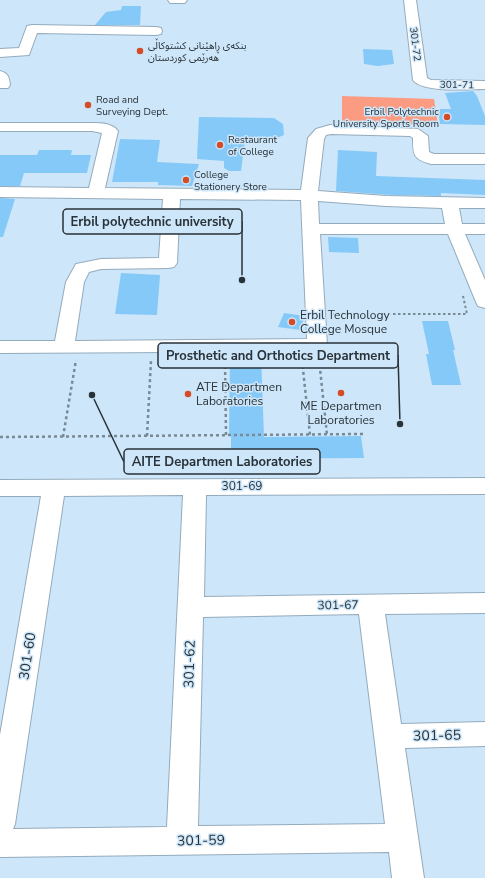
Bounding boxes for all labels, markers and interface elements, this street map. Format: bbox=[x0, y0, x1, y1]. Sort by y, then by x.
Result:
street label: 301-72 bbox=[406, 26, 424, 62]
place label: بنکەی ڕاهێنانی کشتوکاڵی هەرێمی کوردستان bbox=[148, 38, 247, 65]
marker: بنکەی ڕاهێنانی کشتوکاڵی هەرێمی کوردستان bbox=[135, 46, 145, 56]
street label: 301-71 bbox=[440, 78, 474, 92]
place label: Road and Surveying Dept. bbox=[96, 93, 168, 119]
marker: Road and Surveying Dept. bbox=[83, 100, 93, 110]
place label: Erbil Polytechnic University Sports Room bbox=[333, 105, 439, 131]
marker: Erbil Polytechnic University Sports Room bbox=[442, 112, 452, 122]
place label: Restaurant of College bbox=[228, 133, 278, 159]
marker: Restaurant of College bbox=[215, 140, 225, 150]
place label: College Stationery Store bbox=[194, 168, 267, 194]
marker: College Stationery Store bbox=[181, 175, 191, 185]
callout: Erbil polytechnic university bbox=[63, 209, 242, 234]
text: Erbil polytechnic university bbox=[70, 213, 234, 231]
place label: Erbil Technology College Mosque bbox=[300, 307, 390, 337]
marker: Erbil Technology College Mosque bbox=[287, 317, 297, 327]
callout: Prosthetic and Orthotics Department bbox=[158, 343, 398, 368]
text: Prosthetic and Orthotics Department bbox=[166, 347, 391, 365]
place label: ATE Departmen Laboratories bbox=[196, 379, 282, 409]
marker: ME Departmen Laboratories bbox=[336, 388, 346, 398]
marker: ATE Departmen Laboratories bbox=[183, 389, 193, 399]
place label: ME Departmen Laboratories bbox=[300, 398, 382, 428]
callout: AITE Departmen Laboratories bbox=[124, 449, 320, 474]
text: AITE Departmen Laboratories bbox=[132, 453, 312, 471]
street label: 301-69 bbox=[221, 478, 263, 494]
street label: 301-67 bbox=[317, 597, 359, 613]
street label: 301-60 bbox=[14, 631, 41, 681]
street label: 301-62 bbox=[179, 640, 200, 688]
street label: 301-65 bbox=[413, 726, 461, 745]
street label: 301-59 bbox=[177, 831, 225, 850]

